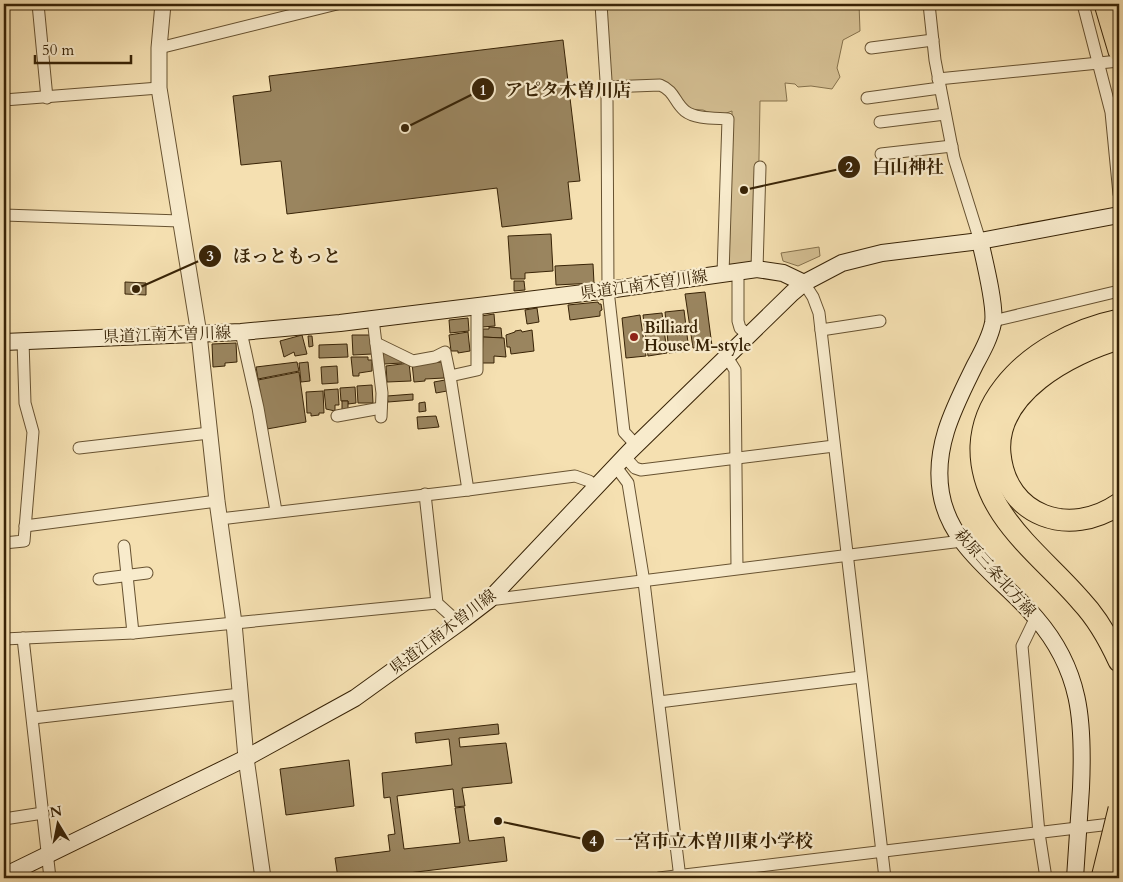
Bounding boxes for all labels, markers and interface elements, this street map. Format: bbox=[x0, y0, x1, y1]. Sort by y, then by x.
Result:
scale bar bbox=[35, 32, 131, 64]
text: 50 m bbox=[42, 40, 74, 60]
callout: アピタ木曽川店 bbox=[470, 73, 641, 106]
text: アピタ木曽川店 bbox=[505, 78, 631, 103]
text: 1 bbox=[479, 80, 487, 100]
callout: 白山神社 bbox=[837, 151, 954, 184]
text: 白山神社 bbox=[872, 155, 944, 180]
text: 2 bbox=[845, 157, 853, 177]
callout: ほっともっと bbox=[198, 239, 350, 272]
text: ほっともっと bbox=[233, 244, 341, 269]
text: 3 bbox=[206, 246, 214, 266]
street label: 県道江南木曽川線 bbox=[579, 265, 709, 305]
place label: Billiard House M-style bbox=[644, 317, 751, 357]
street label: 県道江南木曽川線 bbox=[103, 322, 231, 348]
marker: Billiard House M-style bbox=[628, 331, 640, 343]
street label: 萩原三条北方線 bbox=[949, 524, 1041, 622]
street label: 県道江南木曽川線 bbox=[385, 585, 501, 679]
north arrow bbox=[32, 800, 82, 850]
text: N bbox=[48, 801, 63, 822]
callout: 一宮市立木曽川東小学校 bbox=[580, 824, 823, 857]
text: 一宮市立木曽川東小学校 bbox=[615, 829, 813, 854]
text: 4 bbox=[589, 831, 597, 851]

